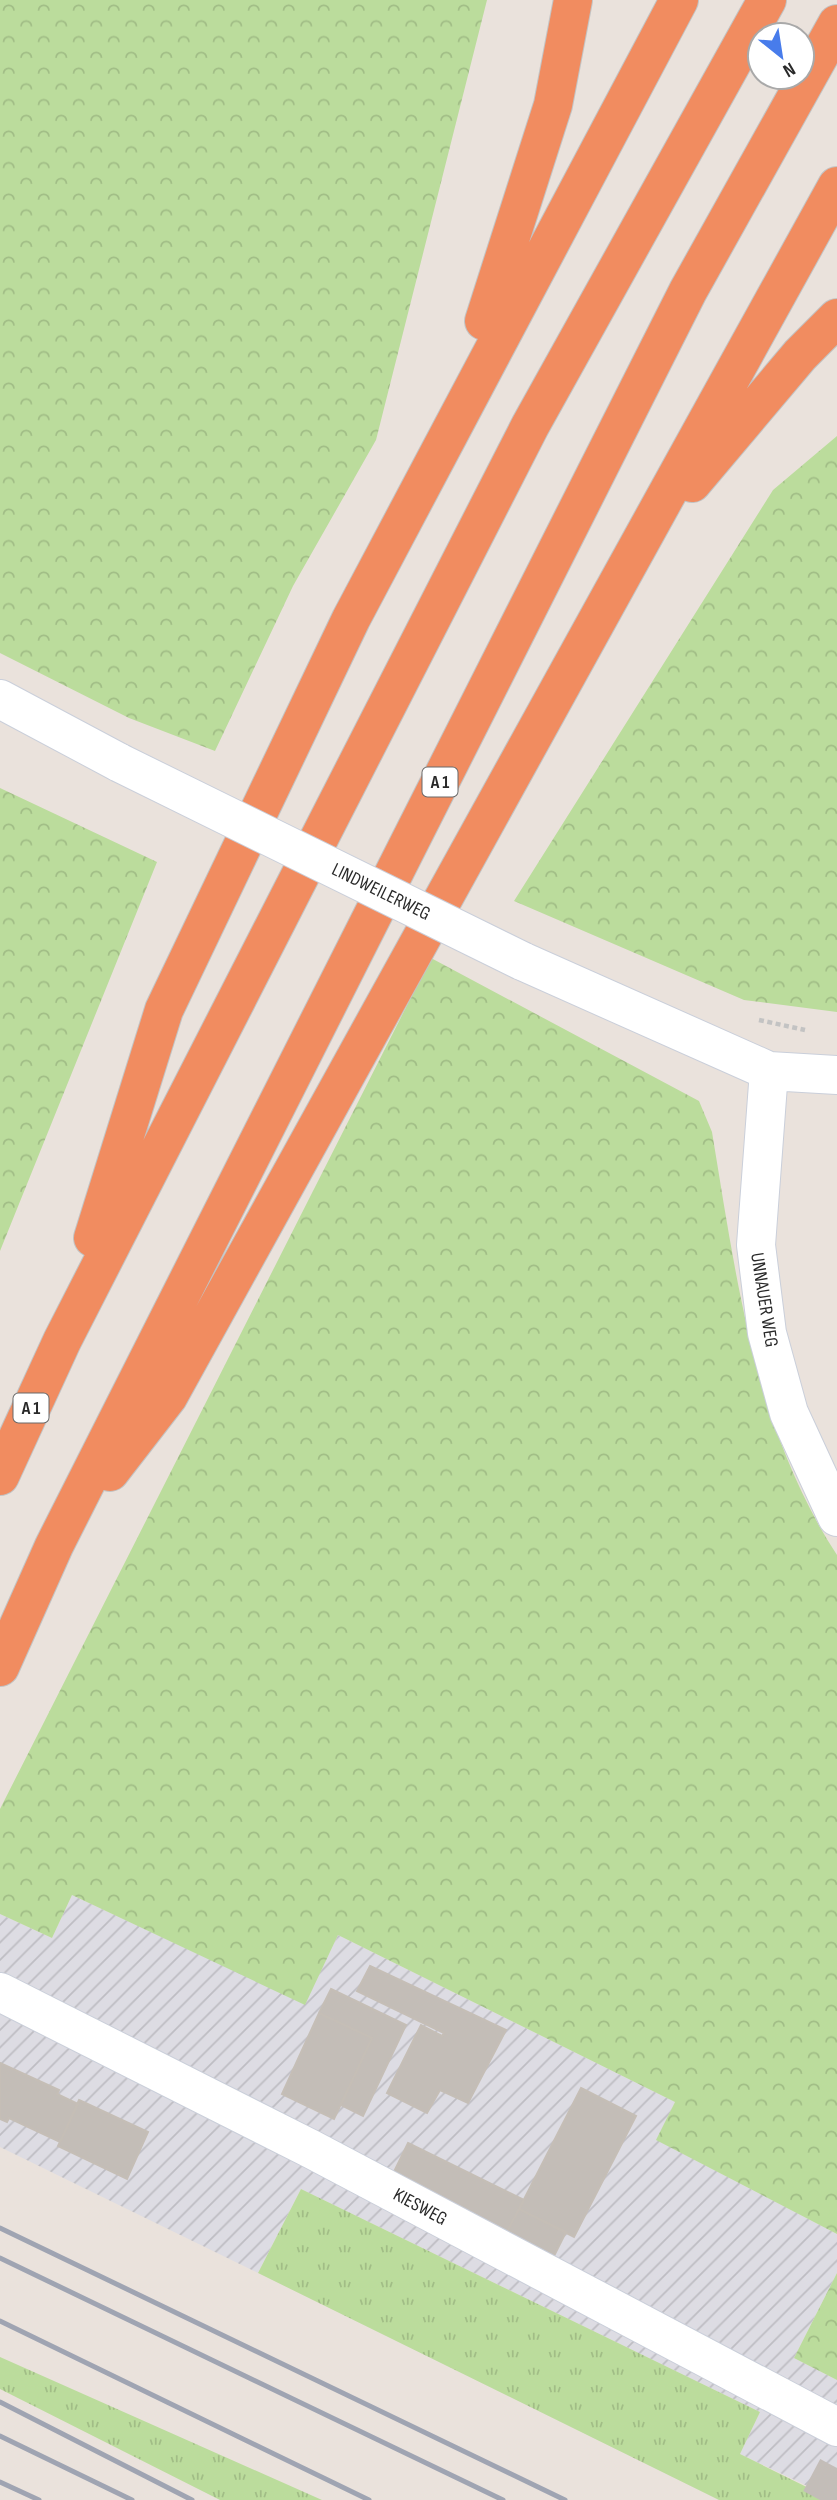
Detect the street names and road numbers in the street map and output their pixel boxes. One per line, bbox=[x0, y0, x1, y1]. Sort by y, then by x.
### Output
road number: A 1 bbox=[422, 768, 458, 796]
street label: LINDWEILERWEG bbox=[328, 858, 434, 926]
street label: UNNAUER WEG bbox=[745, 1251, 783, 1349]
road number: A 1 bbox=[14, 1394, 48, 1422]
street label: KIESWEG bbox=[389, 2183, 451, 2231]

